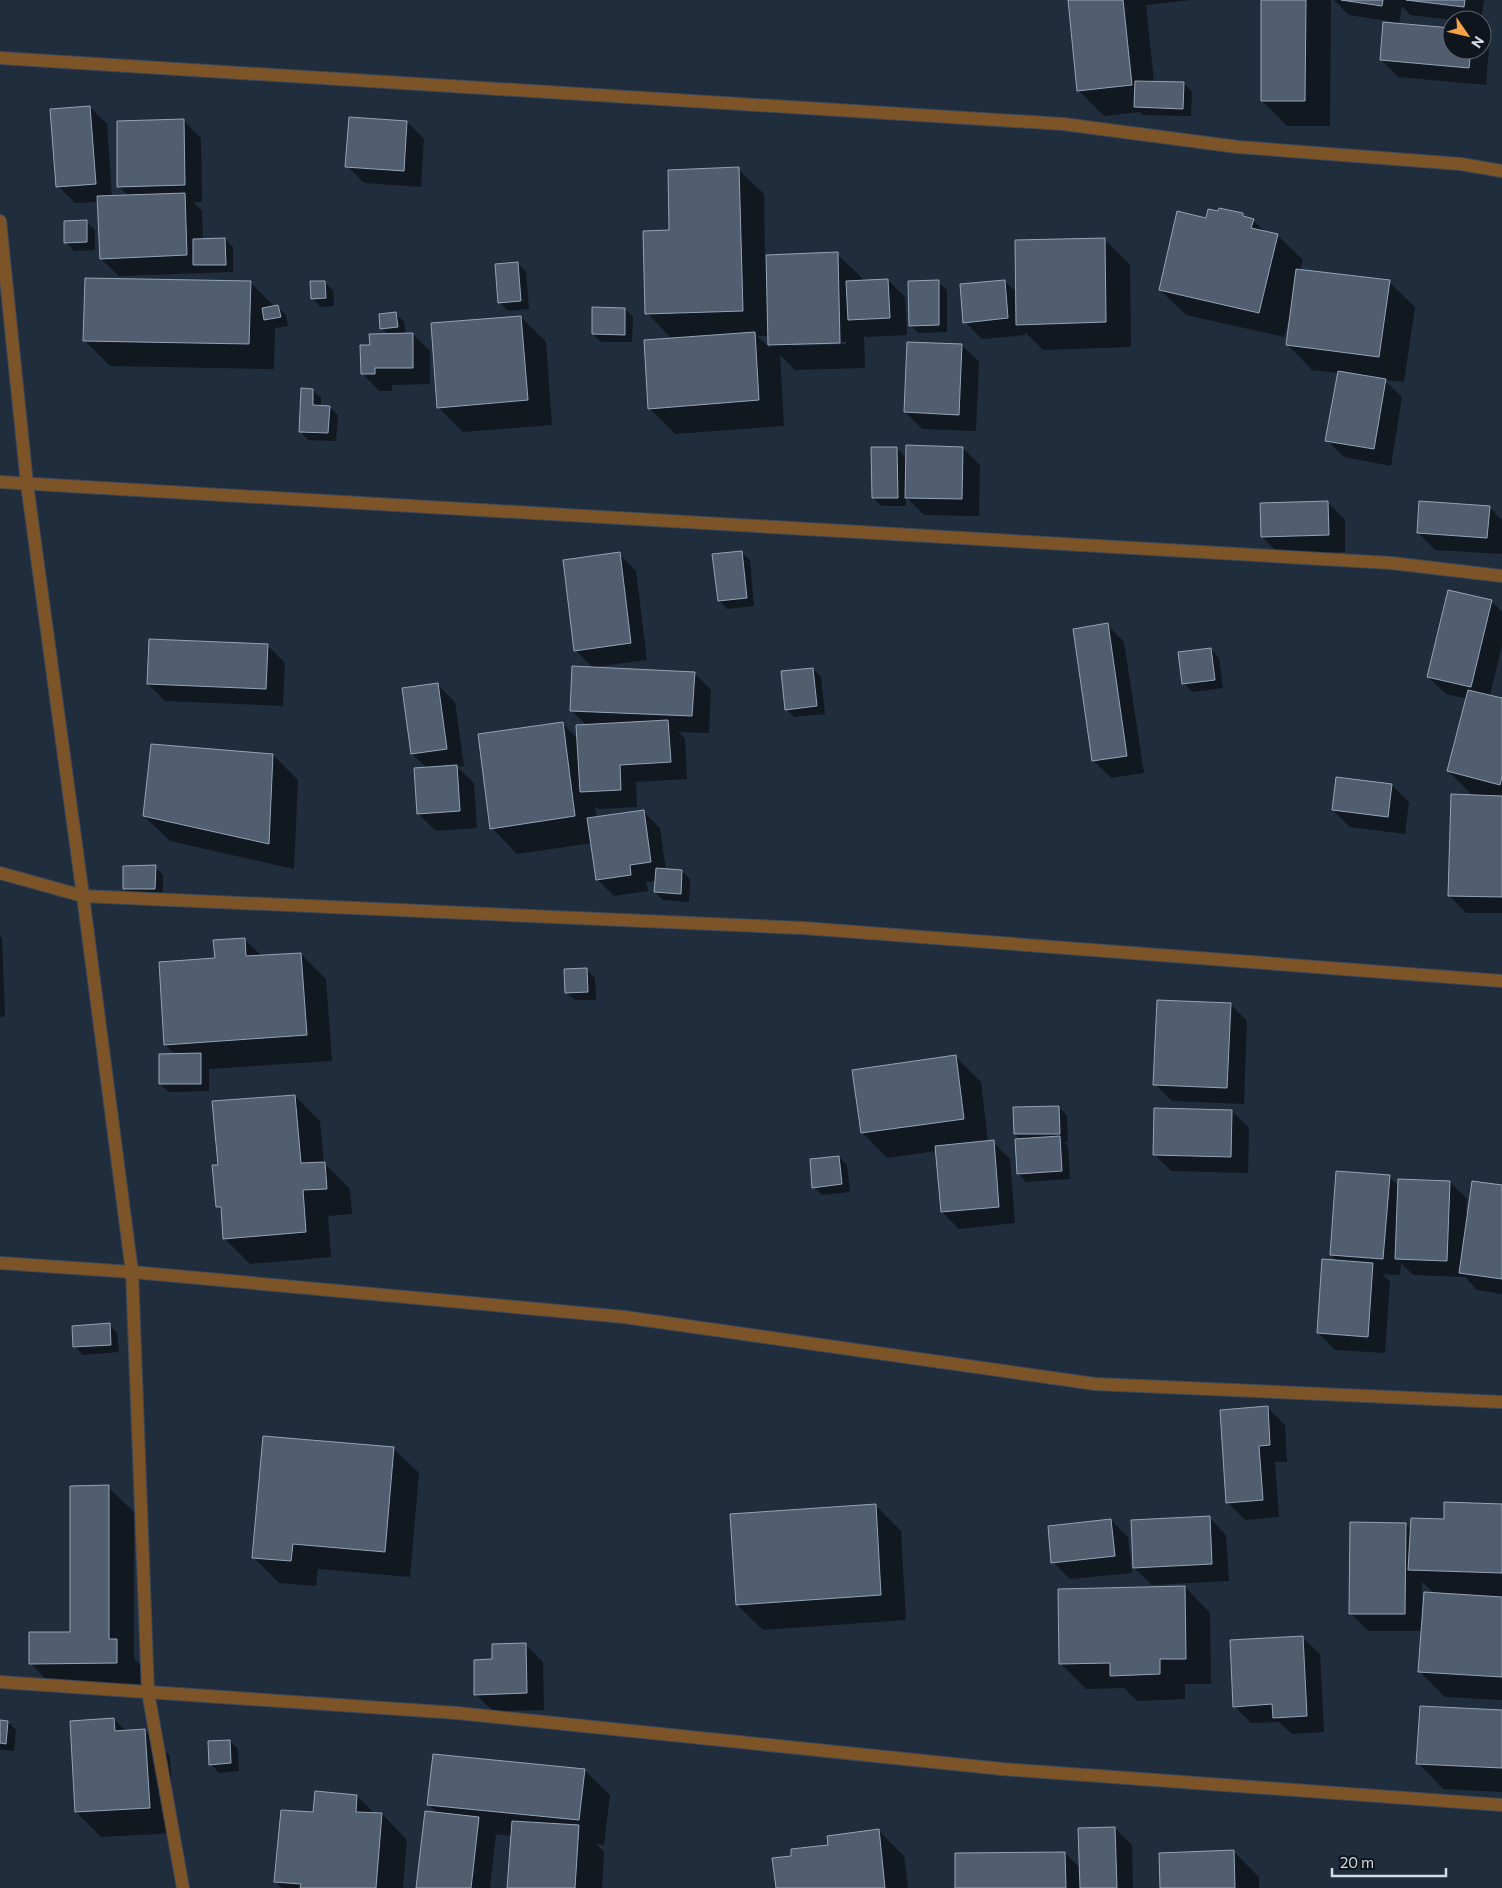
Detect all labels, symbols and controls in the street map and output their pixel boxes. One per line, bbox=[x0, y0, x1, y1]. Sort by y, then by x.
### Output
north arrow bbox=[1442, 10, 1492, 60]
text: N bbox=[1468, 33, 1488, 52]
scale bar bbox=[1332, 1846, 1446, 1878]
text: 20 m bbox=[1340, 1853, 1374, 1871]

